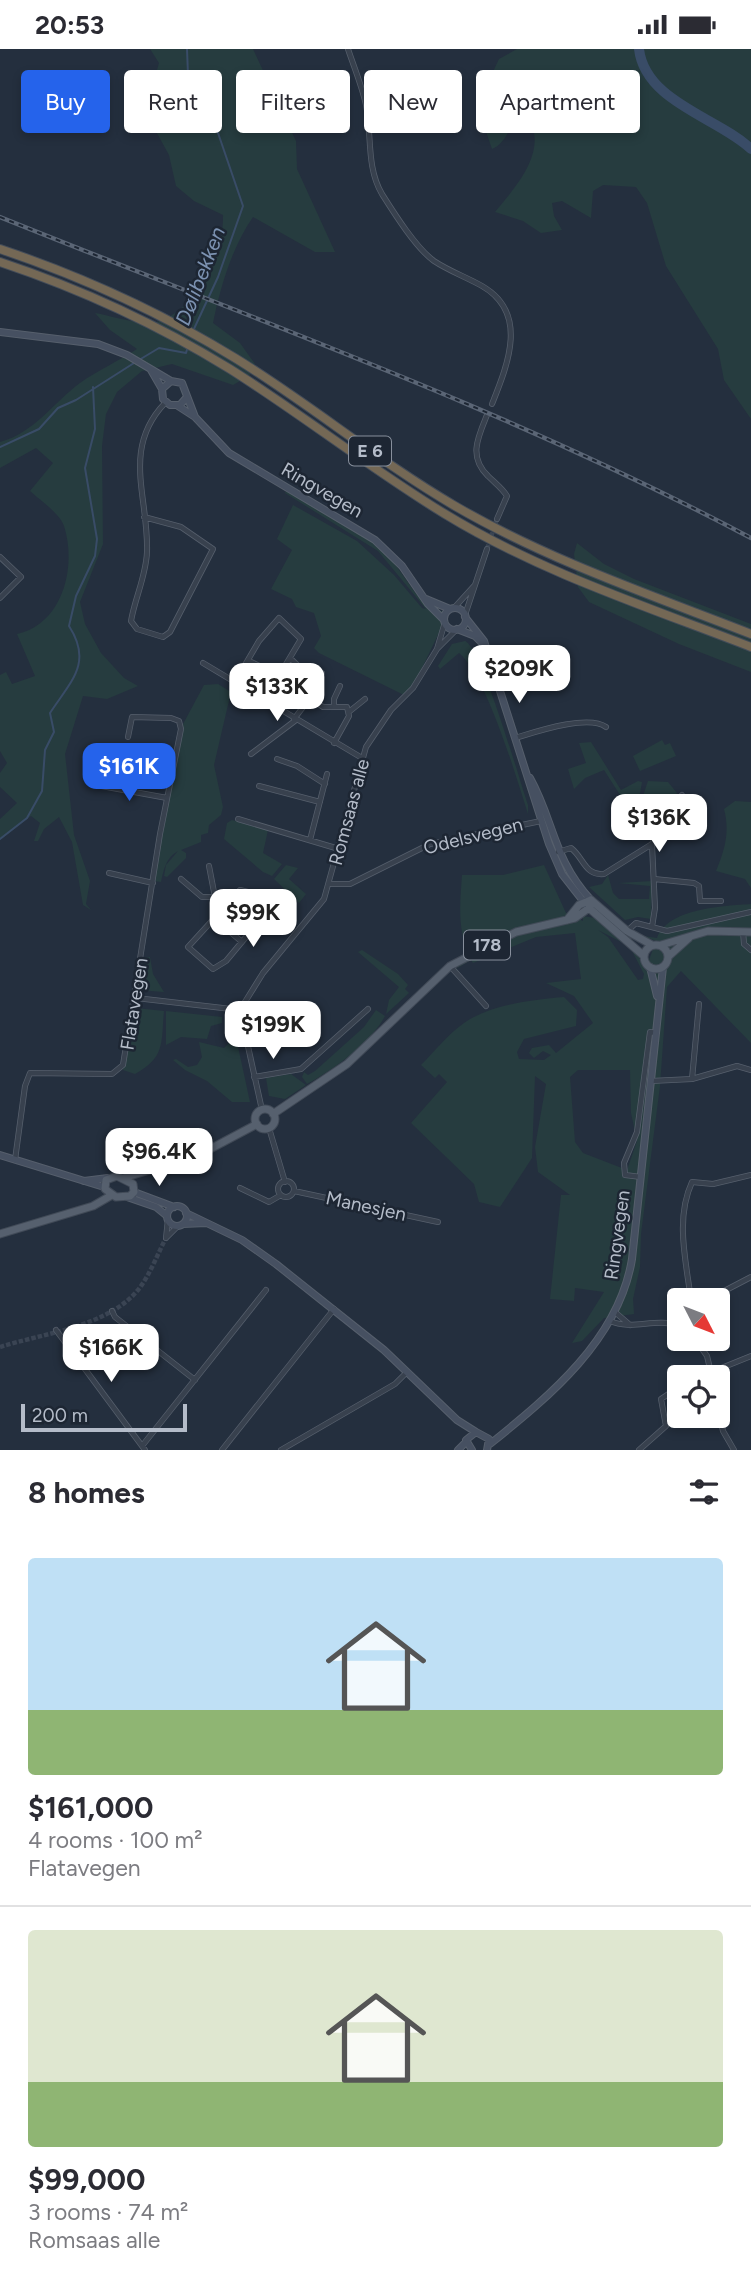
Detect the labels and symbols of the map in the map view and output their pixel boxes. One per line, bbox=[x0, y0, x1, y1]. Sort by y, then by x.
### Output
water label: Dølibekken bbox=[170, 223, 230, 329]
road number: E 6 bbox=[349, 437, 391, 465]
street label: Ringvegen bbox=[277, 457, 367, 523]
pin: $209K bbox=[470, 645, 568, 705]
pin: $133K bbox=[228, 663, 326, 723]
pin: $161K bbox=[80, 743, 178, 803]
street label: Romsaas alle bbox=[324, 756, 374, 868]
pin: $136K bbox=[610, 795, 708, 854]
street label: Odelsvegen bbox=[421, 813, 525, 859]
pin: $99K bbox=[212, 890, 294, 949]
road number: 178 bbox=[464, 931, 510, 960]
street label: Flatavegen bbox=[115, 956, 153, 1052]
pin: $199K bbox=[224, 1002, 322, 1061]
pin: $96.4K bbox=[102, 1129, 216, 1188]
street label: Manesjen bbox=[324, 1186, 408, 1226]
street label: Ringvegen bbox=[599, 1189, 635, 1281]
north arrow bbox=[667, 1288, 730, 1351]
pin: $166K bbox=[62, 1325, 160, 1384]
scale bar bbox=[21, 1401, 187, 1433]

